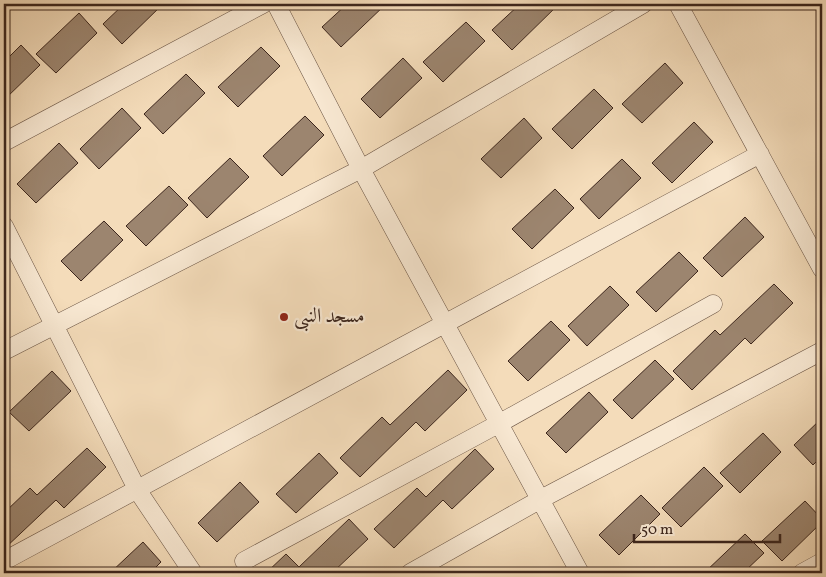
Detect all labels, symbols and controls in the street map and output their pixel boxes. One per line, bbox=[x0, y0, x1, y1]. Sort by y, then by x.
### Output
place label: مسجد النبی bbox=[294, 303, 365, 332]
marker: مسجد النبی bbox=[278, 311, 290, 323]
scale bar bbox=[634, 512, 780, 544]
text: 50 m bbox=[641, 520, 673, 541]

